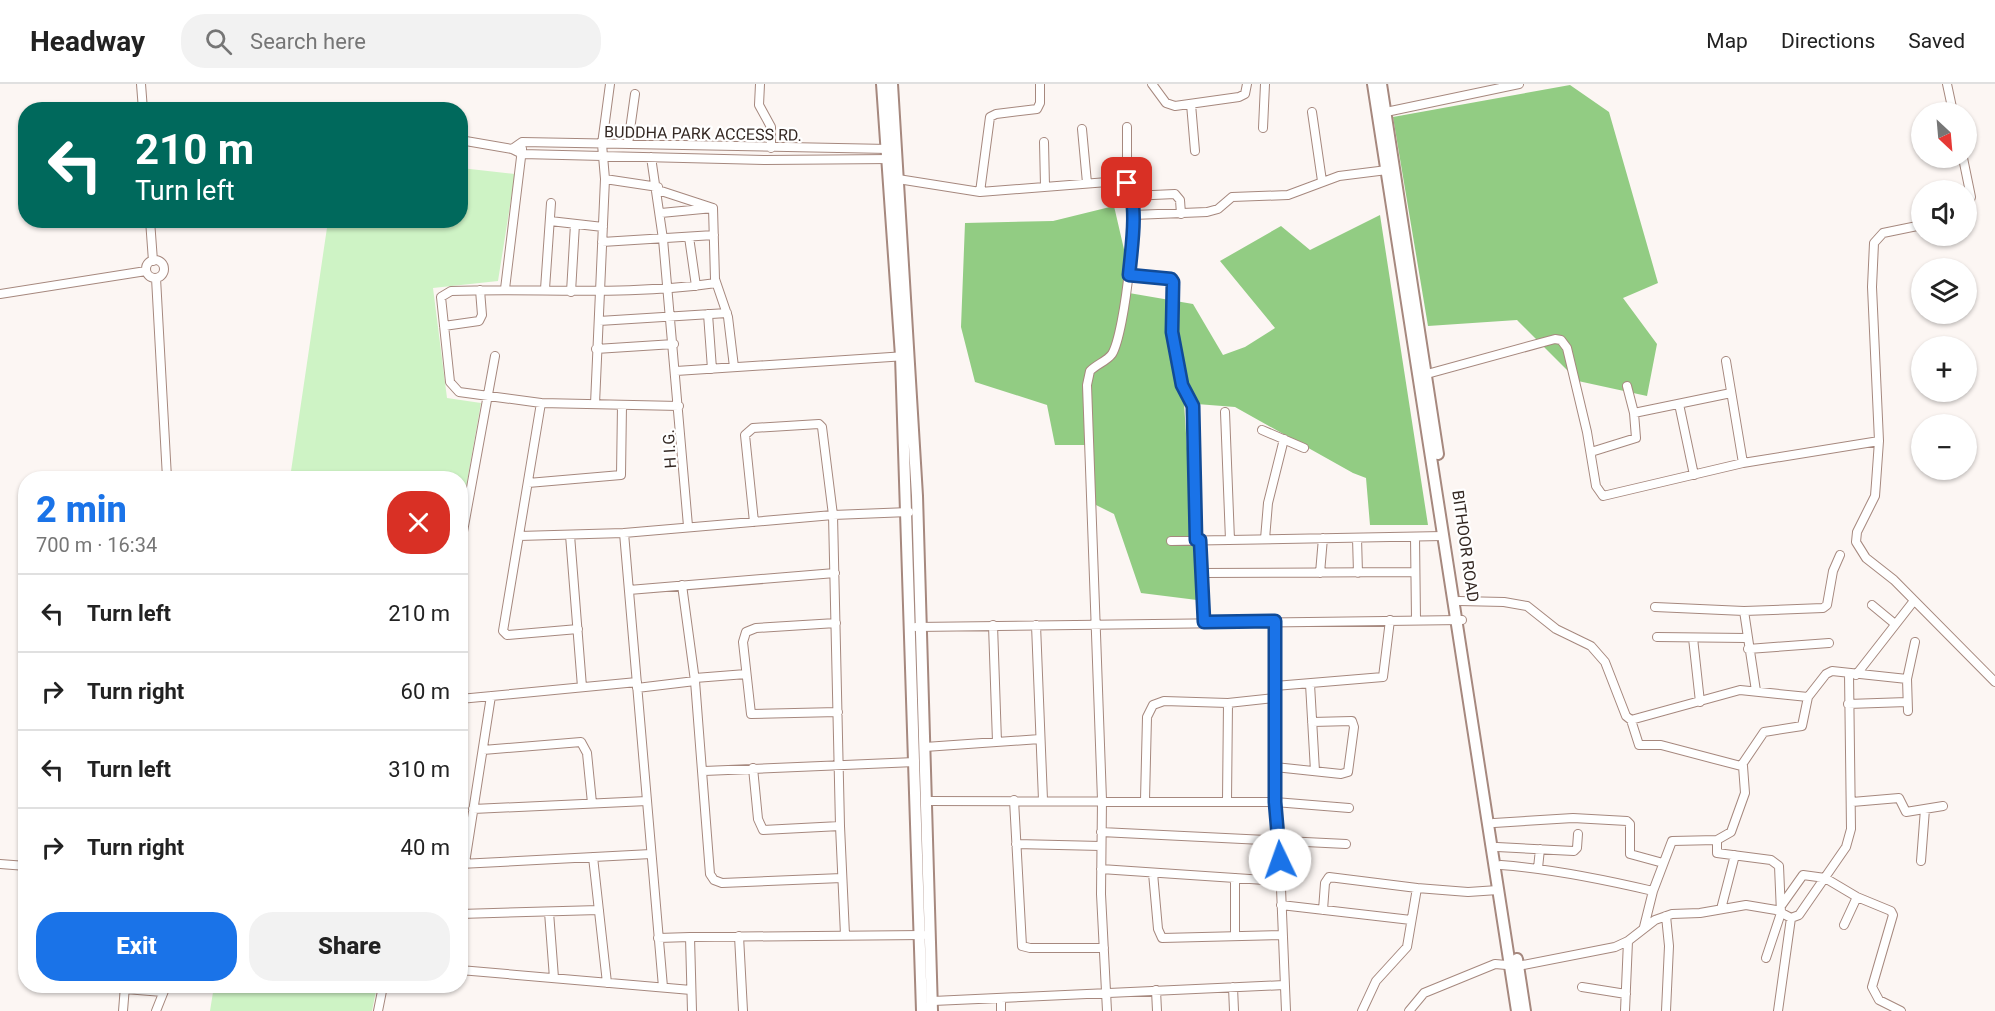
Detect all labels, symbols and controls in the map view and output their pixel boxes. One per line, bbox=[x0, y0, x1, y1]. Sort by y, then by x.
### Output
search box bbox=[181, 14, 601, 68]
text: Headway bbox=[30, 25, 145, 58]
icon: search bbox=[202, 25, 235, 58]
text: Search here bbox=[250, 29, 366, 54]
text: Map bbox=[1706, 29, 1748, 53]
text: Directions bbox=[1781, 29, 1875, 53]
text: Saved bbox=[1908, 29, 1965, 53]
north arrow bbox=[1911, 102, 1977, 168]
map controls bbox=[1911, 102, 1977, 480]
street label: BUDDHA PARK ACCESS RD. bbox=[604, 122, 802, 145]
text: 210 m bbox=[135, 125, 254, 174]
icon: left bbox=[36, 126, 114, 204]
pin bbox=[1101, 157, 1152, 208]
icon: arrive bbox=[1110, 166, 1143, 199]
text: Turn left bbox=[135, 175, 235, 207]
button: sound bbox=[1911, 180, 1977, 246]
button: layers bbox=[1911, 258, 1977, 324]
button: + bbox=[1911, 336, 1977, 402]
button: − bbox=[1911, 414, 1977, 480]
street label: H I.G. bbox=[659, 429, 680, 469]
text: 2 min bbox=[36, 489, 127, 531]
street label: BITHOOR ROAD bbox=[1448, 489, 1483, 603]
button: close bbox=[387, 491, 450, 554]
text: 700 m · 16:34 bbox=[36, 533, 157, 557]
icon: left bbox=[36, 597, 69, 630]
text: Turn left bbox=[87, 601, 171, 626]
text: 210 m bbox=[388, 601, 450, 626]
icon: right bbox=[36, 675, 69, 708]
text: Turn right bbox=[87, 679, 184, 704]
text: 60 m bbox=[401, 679, 450, 704]
icon: left bbox=[36, 753, 69, 786]
text: Turn left bbox=[87, 757, 171, 782]
text: 310 m bbox=[388, 757, 450, 782]
position arrow bbox=[1248, 828, 1312, 892]
icon: right bbox=[36, 831, 69, 864]
text: Turn right bbox=[87, 835, 184, 860]
text: 40 m bbox=[401, 835, 450, 860]
button: Exit bbox=[36, 912, 237, 981]
button: Share bbox=[249, 912, 450, 981]

